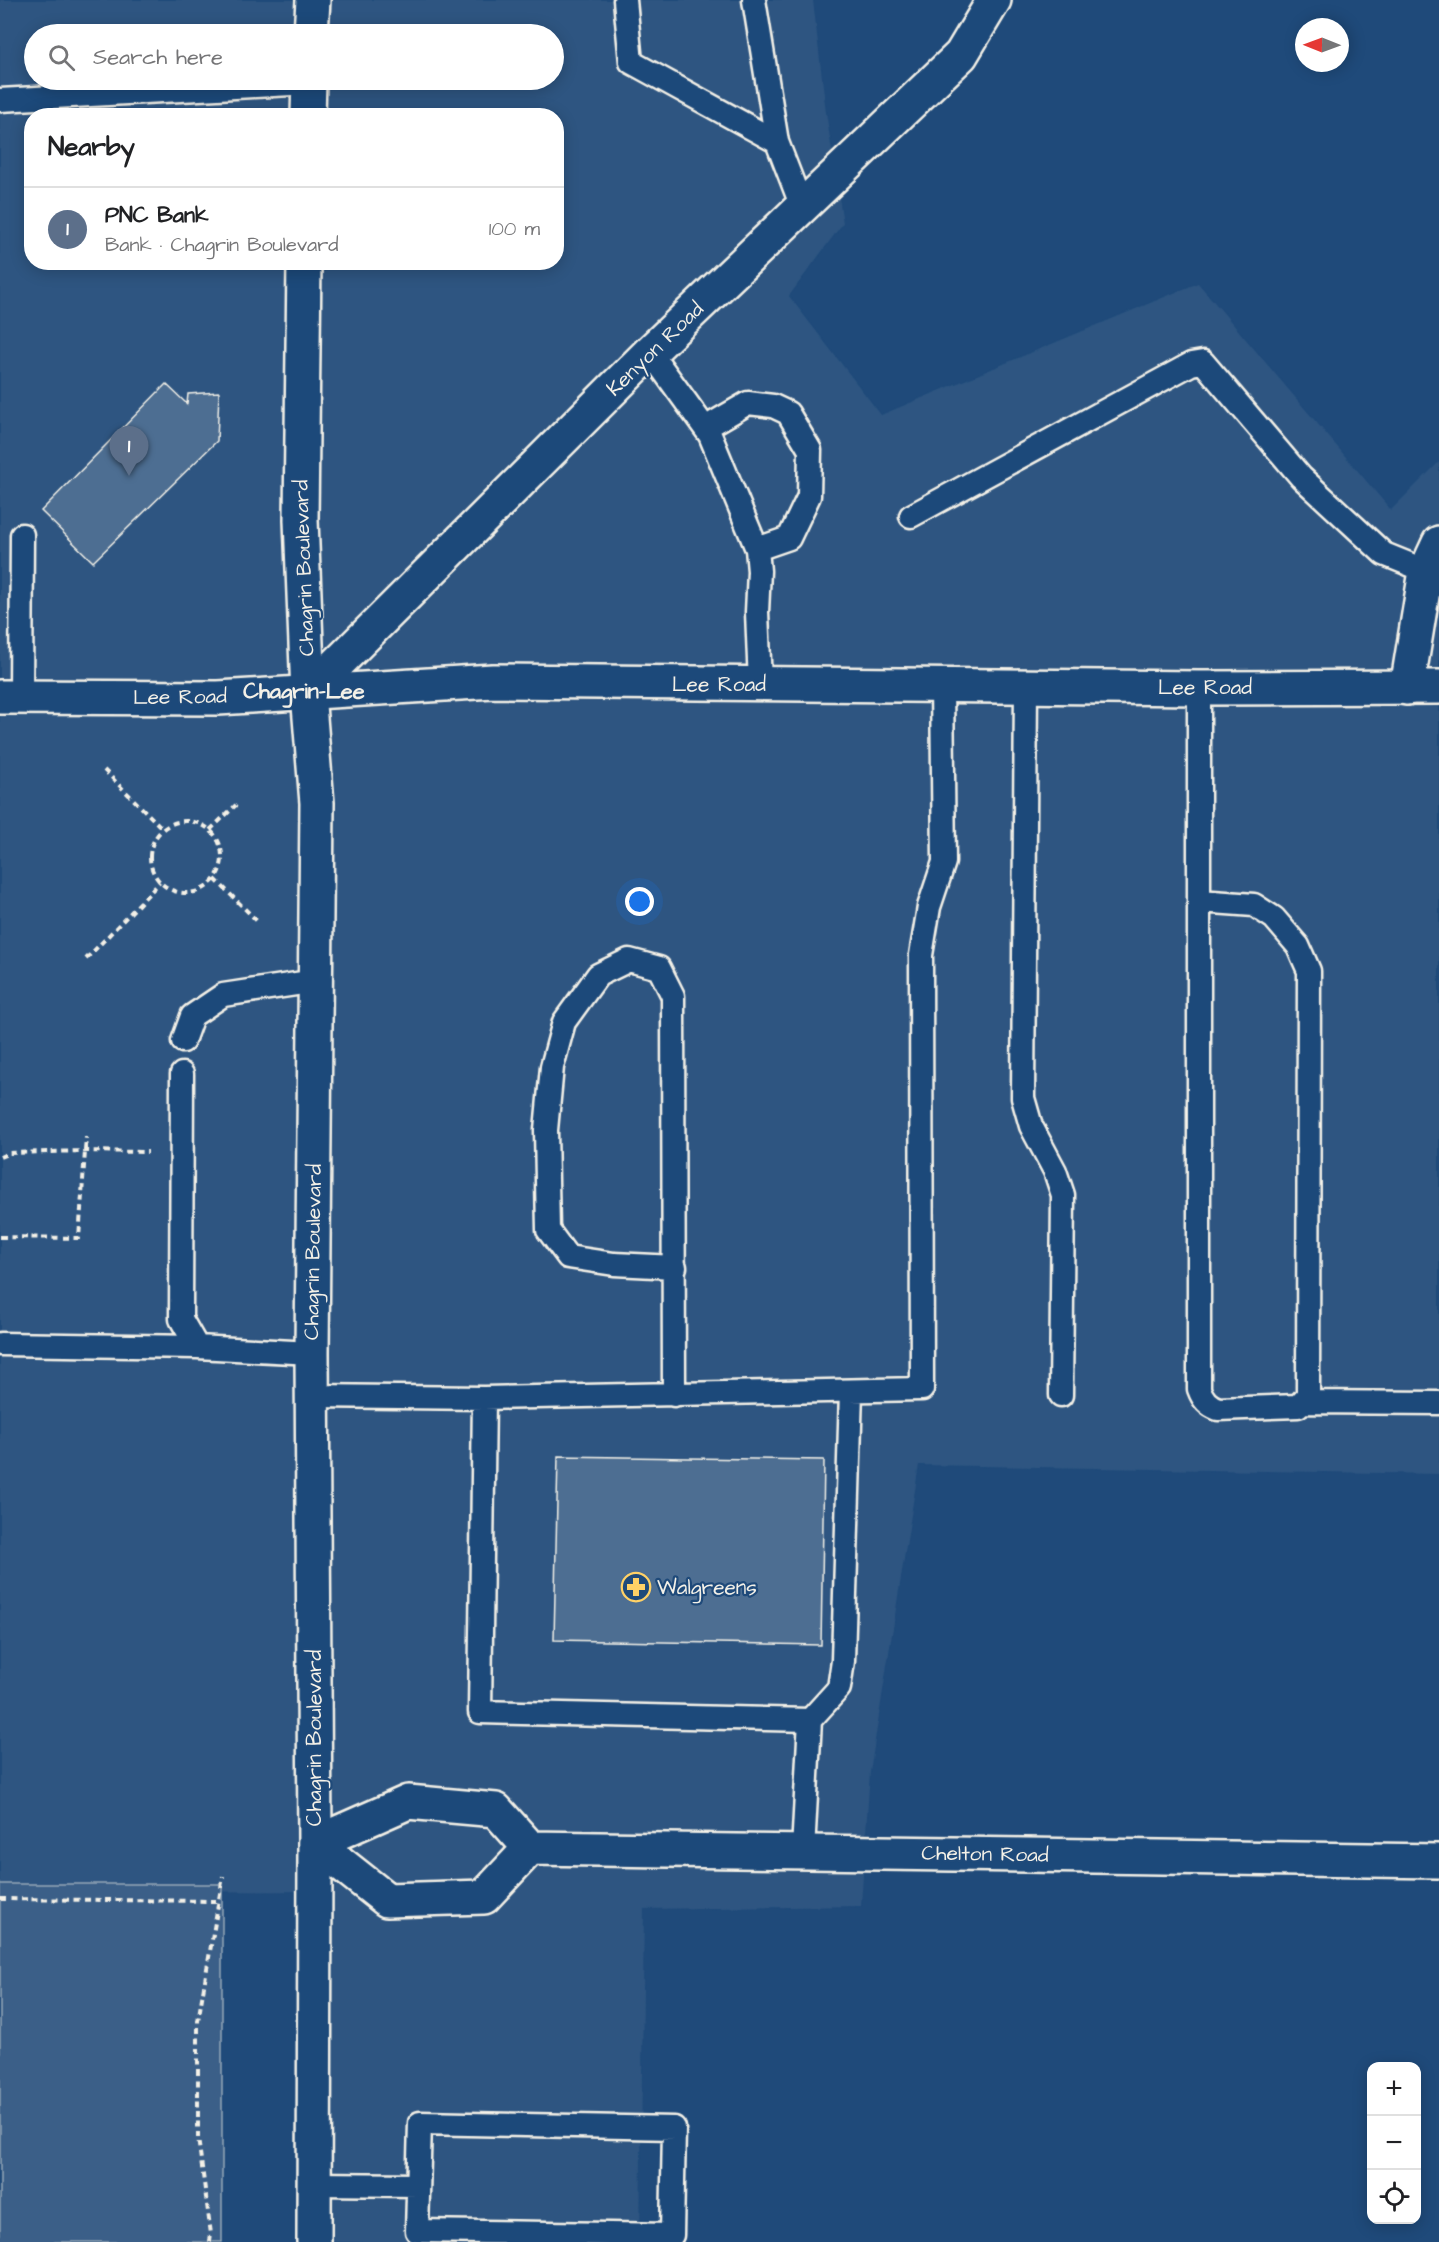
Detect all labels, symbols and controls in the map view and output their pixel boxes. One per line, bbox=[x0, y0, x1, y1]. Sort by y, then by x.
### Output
north arrow bbox=[1295, 18, 1349, 72]
search box bbox=[24, 24, 564, 90]
icon: search bbox=[45, 41, 78, 74]
text: Search here bbox=[93, 42, 223, 73]
text: Nearby bbox=[48, 129, 135, 165]
text: PNC Bank bbox=[105, 200, 209, 231]
text: 1 bbox=[66, 215, 69, 243]
text: 100 m bbox=[489, 215, 540, 243]
text: Bank · Chagrin Boulevard bbox=[105, 231, 339, 259]
street label: Kenyon Road bbox=[600, 295, 712, 404]
pin: 1 bbox=[110, 426, 148, 476]
street label: Chagrin Boulevard bbox=[286, 479, 324, 657]
street label: Lee Road bbox=[672, 670, 766, 699]
street label: Lee Road bbox=[1158, 673, 1252, 702]
district label: Chagrin-Lee bbox=[243, 676, 365, 708]
street label: Lee Road bbox=[133, 682, 227, 712]
your location bbox=[625, 887, 654, 916]
street label: Chagrin Boulevard bbox=[297, 1163, 331, 1341]
pharmacy icon: Walgreens bbox=[620, 1571, 652, 1603]
place label: Walgreens bbox=[657, 1573, 757, 1604]
street label: Chagrin Boulevard bbox=[300, 1650, 331, 1826]
street label: Chelton Road bbox=[921, 1838, 1049, 1870]
map controls bbox=[1367, 2062, 1421, 2224]
button: + bbox=[1367, 2062, 1421, 2116]
button: − bbox=[1367, 2116, 1421, 2170]
button: locate bbox=[1367, 2170, 1421, 2224]

